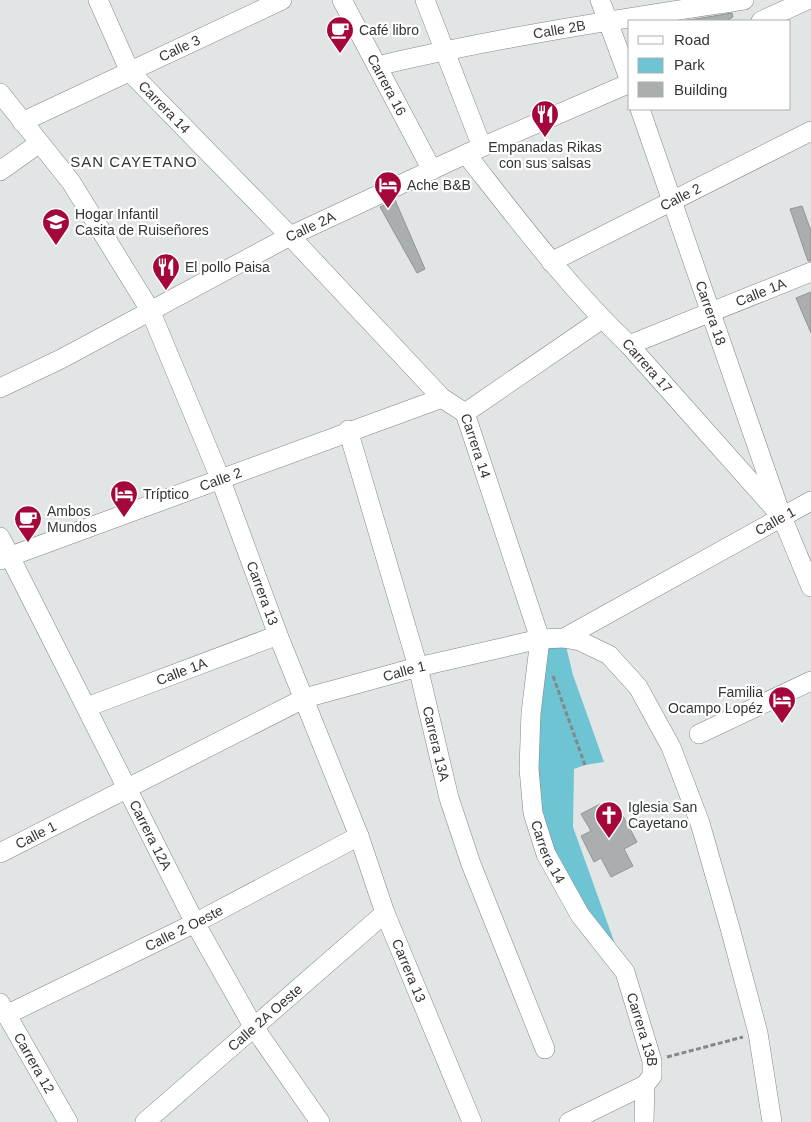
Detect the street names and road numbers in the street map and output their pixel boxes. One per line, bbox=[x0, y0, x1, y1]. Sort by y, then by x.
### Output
street label: Calle 2B bbox=[532, 17, 587, 42]
street label: Calle 3 bbox=[156, 31, 203, 65]
street label: Carrera 16 bbox=[364, 51, 410, 118]
street label: Carrera 14 bbox=[135, 78, 194, 137]
street label: Calle 2 bbox=[657, 180, 704, 214]
street label: Calle 2A bbox=[283, 208, 338, 245]
street label: Calle 1A bbox=[733, 275, 789, 309]
street label: Carrera 18 bbox=[692, 279, 730, 348]
street label: Carrera 17 bbox=[619, 335, 676, 396]
street label: Carrera 14 bbox=[458, 411, 494, 480]
street label: Calle 2 bbox=[197, 464, 244, 494]
street label: Calle 1 bbox=[752, 503, 798, 538]
street label: Carrera 13 bbox=[243, 559, 282, 628]
street label: Calle 1A bbox=[154, 654, 210, 688]
street label: Calle 1 bbox=[381, 657, 427, 684]
street label: Carrera 13A bbox=[420, 705, 453, 783]
street label: Carrera 12A bbox=[126, 797, 175, 873]
street label: Calle 1 bbox=[13, 818, 59, 852]
street label: Carrera 14 bbox=[528, 818, 569, 886]
street label: Calle 2 Oeste bbox=[142, 902, 226, 954]
street label: Carrera 13 bbox=[389, 937, 429, 1005]
street label: Calle 2A Oeste bbox=[224, 981, 306, 1054]
street label: Carrera 13B bbox=[624, 991, 660, 1066]
street label: Carrera 12 bbox=[11, 1030, 58, 1096]

